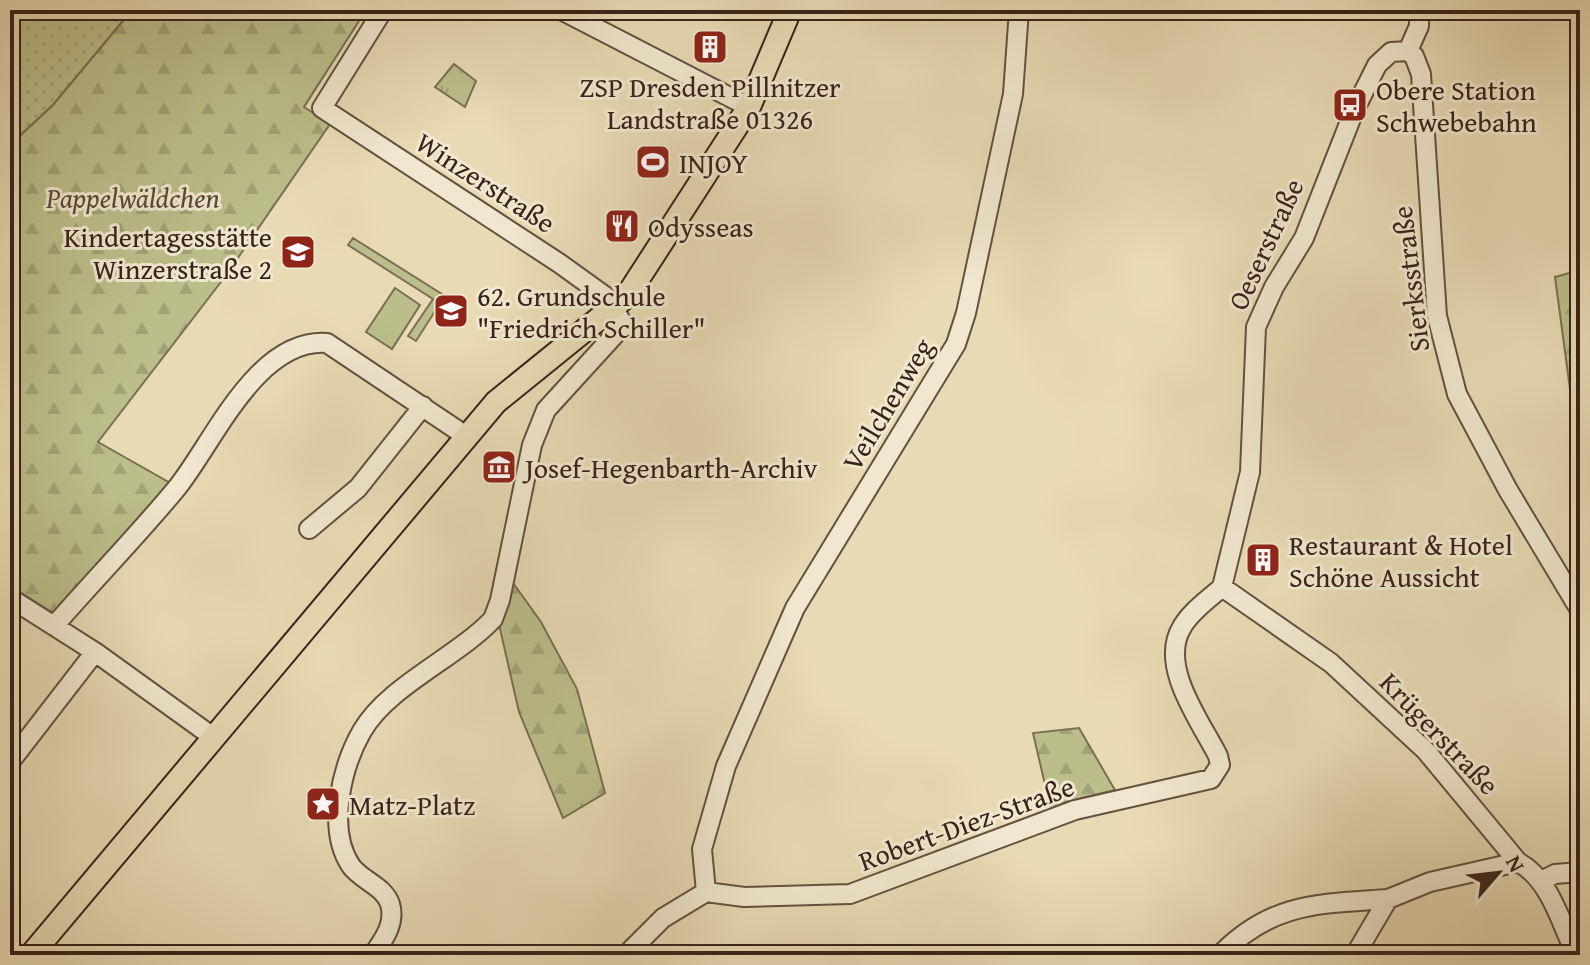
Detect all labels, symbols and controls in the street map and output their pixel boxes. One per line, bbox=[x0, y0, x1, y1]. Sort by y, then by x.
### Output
building icon: ZSP Dresden Pillnitzer Landstraße 01326 bbox=[691, 28, 729, 66]
place label: ZSP Dresden Pillnitzer Landstraße 01326 bbox=[579, 66, 841, 139]
place label: Obere Station Schwebebahn bbox=[1376, 69, 1537, 142]
bus stop icon: Obere Station Schwebebahn bbox=[1331, 86, 1369, 124]
street label: Winzerstraße bbox=[408, 121, 564, 243]
place label: INJOY bbox=[679, 142, 748, 183]
sports icon: INJOY bbox=[634, 143, 672, 181]
street label: Oeserstraße bbox=[1217, 171, 1313, 317]
park label: Pappelwäldchen bbox=[45, 177, 220, 218]
street label: Sierksstraße bbox=[1381, 204, 1439, 354]
place label: Odysseas bbox=[648, 206, 754, 247]
restaurant icon: Odysseas bbox=[603, 207, 641, 245]
place label: Kindertagesstätte Winzerstraße 2 bbox=[64, 216, 272, 289]
school or university icon: Kindertagesstätte Winzerstraße 2 bbox=[279, 233, 317, 271]
place label: 62. Grundschule "Friedrich Schiller" bbox=[477, 275, 706, 348]
school or university icon: 62. Grundschule "Friedrich Schiller" bbox=[432, 292, 470, 330]
street label: Veilchenweg bbox=[831, 330, 943, 478]
place label: Josef-Hegenbarth-Archiv bbox=[522, 447, 818, 488]
museum icon: Josef-Hegenbarth-Archiv bbox=[480, 448, 518, 486]
place label: Restaurant & Hotel Schöne Aussicht bbox=[1289, 524, 1513, 597]
building icon: Restaurant & Hotel Schöne Aussicht bbox=[1244, 541, 1282, 579]
street label: Krügerstraße bbox=[1371, 662, 1509, 804]
street label: Robert-Diez-Straße bbox=[853, 765, 1079, 881]
place label: Matz-Platz bbox=[349, 784, 475, 825]
place icon: Matz-Platz bbox=[304, 785, 342, 823]
north arrow bbox=[1458, 833, 1538, 913]
text: N bbox=[1498, 850, 1533, 878]

